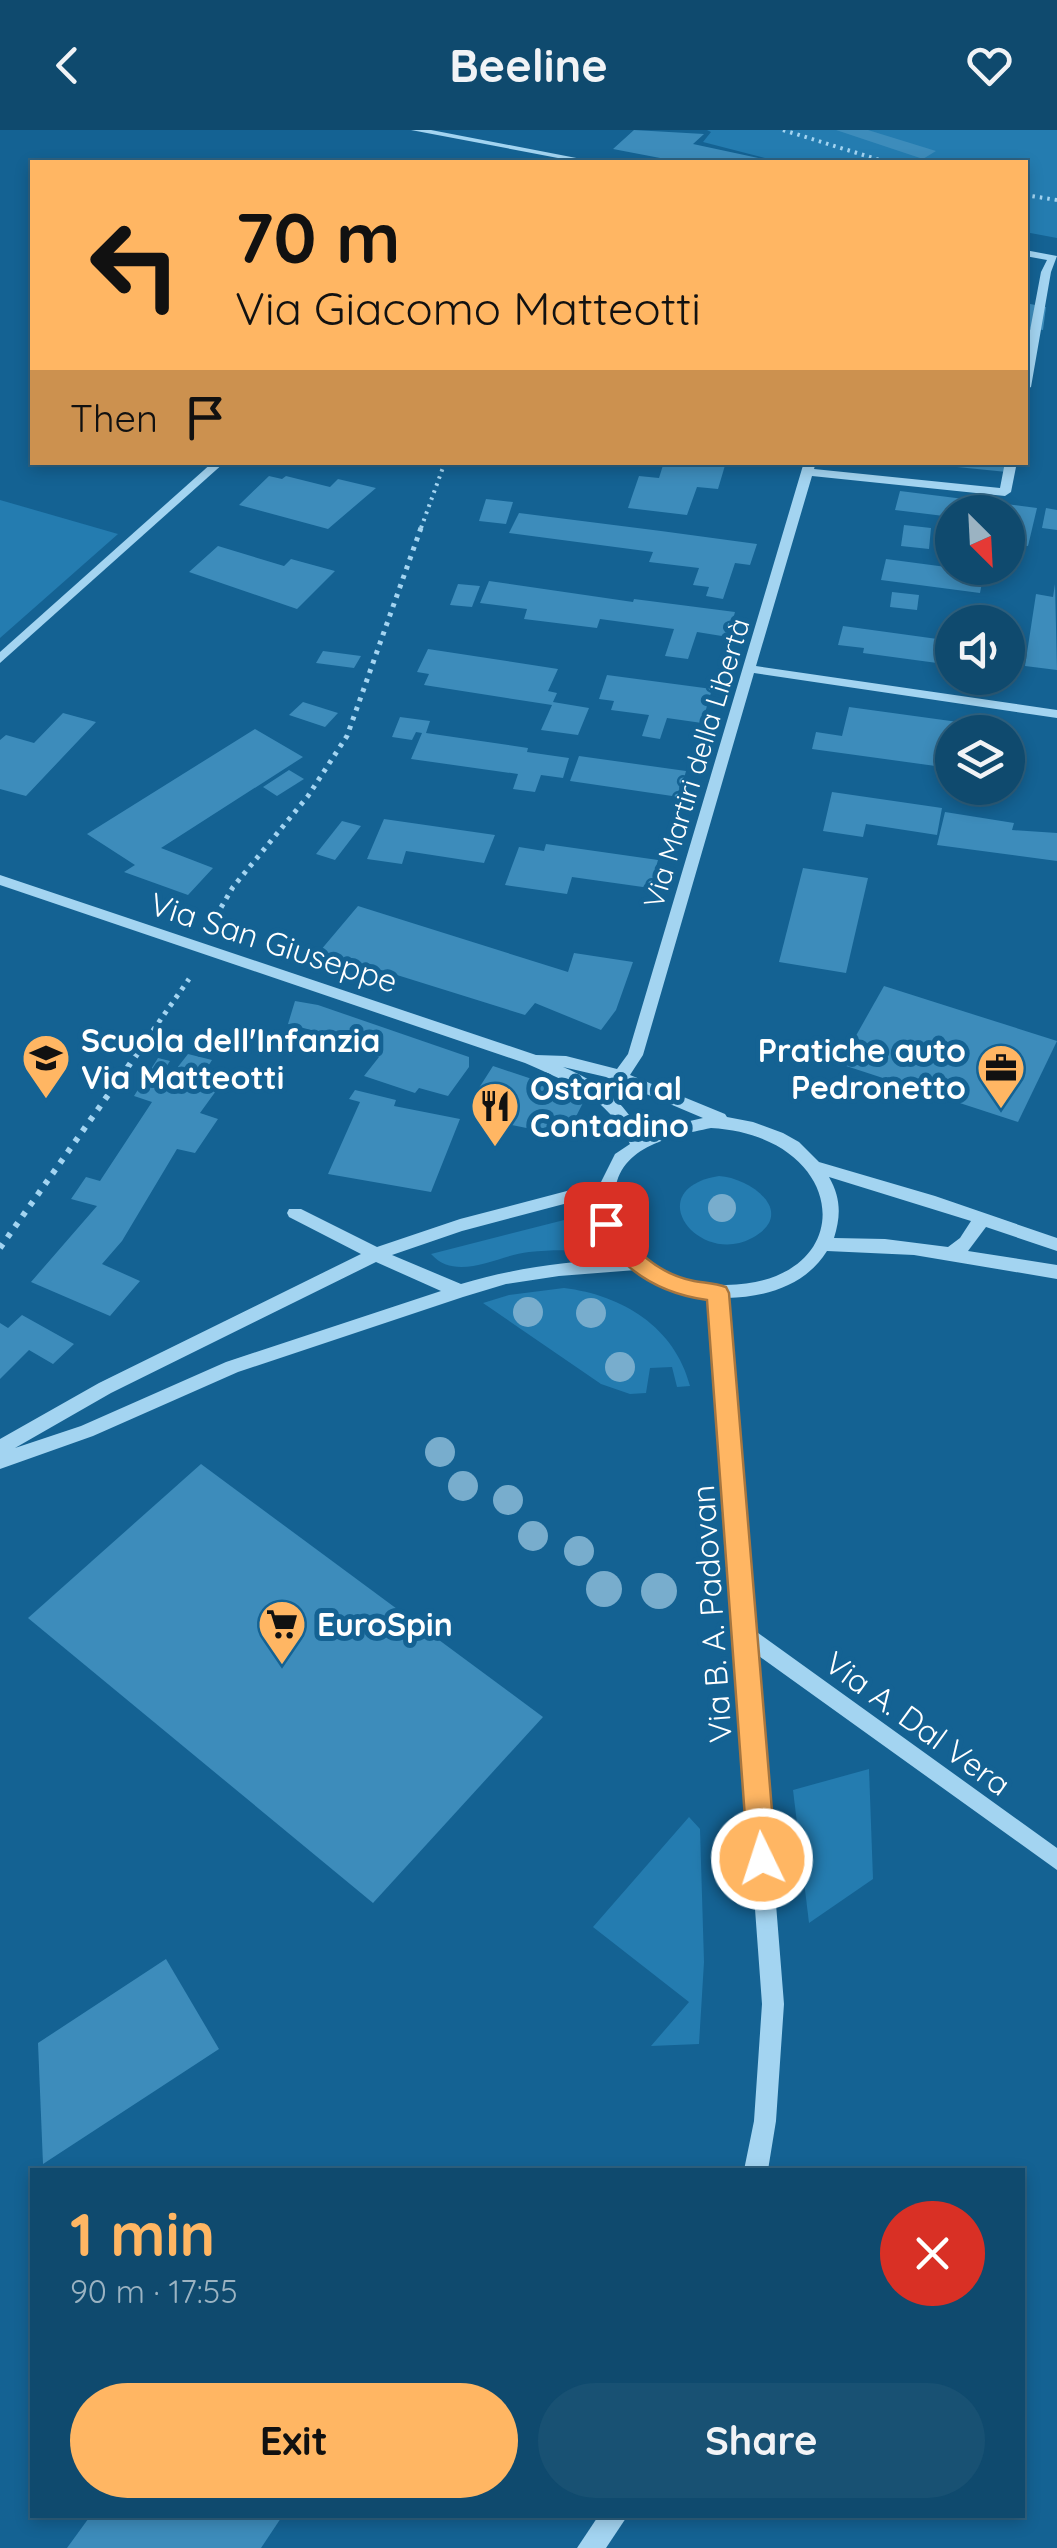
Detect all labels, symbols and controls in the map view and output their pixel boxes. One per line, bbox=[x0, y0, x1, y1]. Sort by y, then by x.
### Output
text: Beeline bbox=[449, 37, 608, 93]
icon: back bbox=[40, 38, 95, 93]
icon: heart bbox=[962, 38, 1017, 93]
text: 70 m bbox=[235, 193, 401, 281]
icon: left bbox=[70, 200, 200, 330]
text: Via Giacomo Matteotti bbox=[235, 280, 701, 336]
icon: arrive bbox=[178, 390, 233, 445]
text: Then bbox=[70, 394, 158, 442]
north arrow bbox=[935, 495, 1025, 585]
map controls bbox=[935, 495, 1025, 805]
button: sound bbox=[935, 605, 1025, 695]
street label: Via Martiri della Libertà bbox=[635, 614, 757, 912]
button: layers bbox=[935, 715, 1025, 805]
street label: Via San Giuseppe bbox=[145, 883, 403, 1001]
place label: Scuola dell'Infanzia Via Matteotti bbox=[81, 1020, 380, 1097]
place label: Pratiche auto Pedronetto bbox=[758, 1030, 966, 1107]
school or university icon: Scuola dell'Infanzia Via Matteotti bbox=[20, 1032, 72, 1100]
office icon: Pratiche auto Pedronetto bbox=[975, 1042, 1027, 1110]
place label: Ostaria al Contadino bbox=[530, 1068, 689, 1145]
restaurant icon: Ostaria al Contadino bbox=[469, 1080, 521, 1148]
pin bbox=[564, 1182, 649, 1267]
icon: arrive bbox=[579, 1197, 634, 1252]
street label: Via B. A. Padovan bbox=[682, 1484, 740, 1744]
supermarket icon: EuroSpin bbox=[256, 1598, 308, 1666]
place label: EuroSpin bbox=[317, 1604, 453, 1644]
street label: Via A. Dal Vera bbox=[817, 1642, 1019, 1804]
position arrow bbox=[710, 1807, 814, 1911]
text: 1 min bbox=[70, 2196, 215, 2271]
button: close bbox=[880, 2201, 985, 2306]
text: 90 m · 17:55 bbox=[70, 2271, 238, 2311]
button: Exit bbox=[70, 2383, 518, 2498]
button: Share bbox=[538, 2383, 985, 2498]

